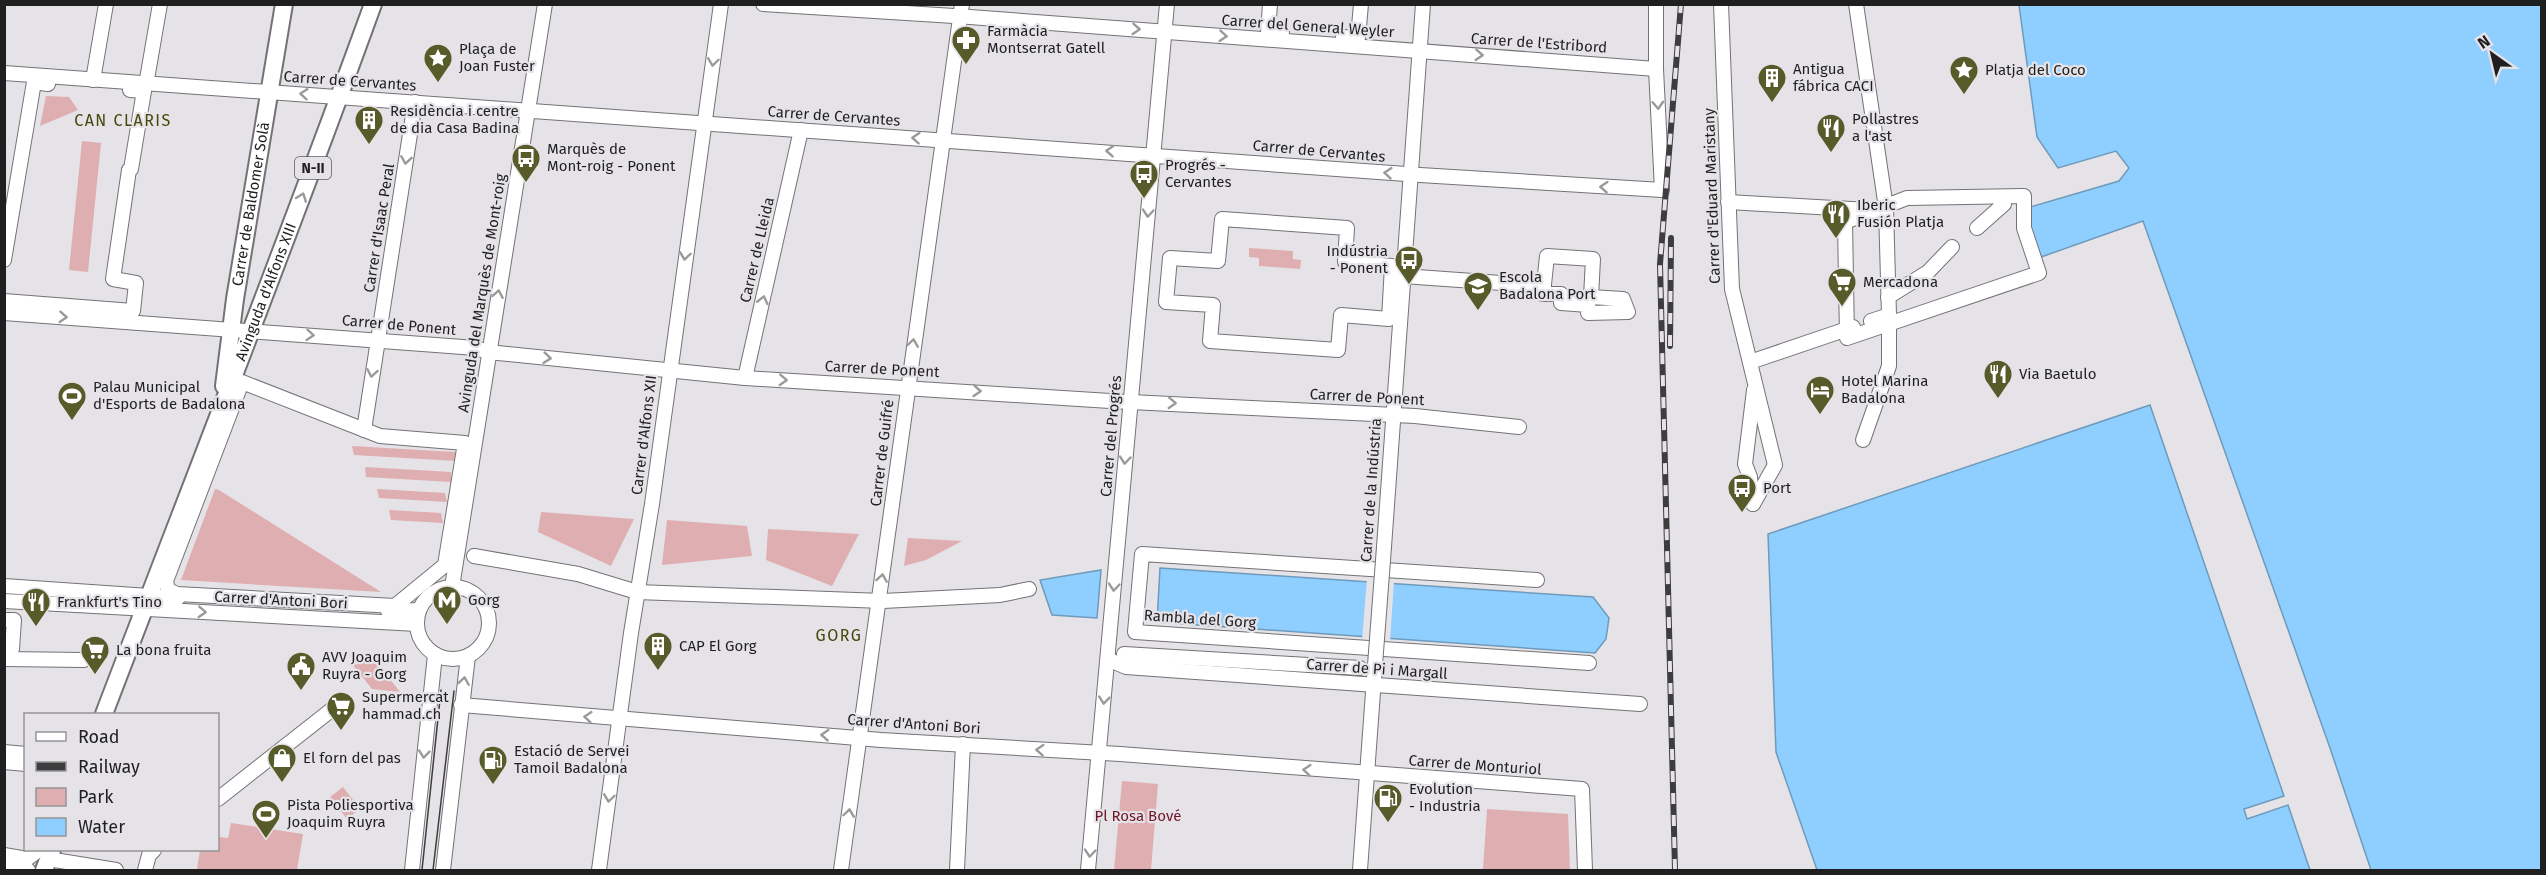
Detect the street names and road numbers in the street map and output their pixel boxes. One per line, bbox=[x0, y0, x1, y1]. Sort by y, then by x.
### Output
street label: Carrer del General Weyler bbox=[1221, 11, 1395, 41]
street label: Carrer de l'Estribord bbox=[1470, 29, 1608, 57]
street label: Carrer de Cervantes bbox=[283, 67, 417, 95]
street label: Carrer de Cervantes bbox=[767, 102, 901, 130]
street label: Carrer d'Eduard Maristany bbox=[1700, 107, 1724, 284]
street label: Carrer de Baldomer Solà bbox=[228, 121, 273, 287]
street label: Carrer de Cervantes bbox=[1252, 136, 1386, 166]
road number: N-II bbox=[295, 157, 331, 179]
street label: Carrer d'Isaac Peral bbox=[360, 162, 398, 294]
street label: Avinguda del Marquès de Mont-roig bbox=[454, 172, 510, 414]
street label: Carrer de Lleida bbox=[736, 195, 778, 305]
street label: Avinguda d'Alfons XIII bbox=[231, 220, 300, 364]
street label: Carrer de Ponent bbox=[341, 311, 458, 339]
street label: Carrer de Ponent bbox=[824, 357, 940, 381]
street label: Carrer d'Alfons XII bbox=[628, 374, 660, 496]
street label: Carrer del Progrés bbox=[1097, 375, 1125, 497]
street label: Carrer de Ponent bbox=[1309, 385, 1425, 409]
street label: Carrer de Guifré bbox=[867, 399, 897, 507]
street label: Carrer de la Indústria bbox=[1357, 417, 1385, 563]
street label: Carrer d'Antoni Bori bbox=[214, 588, 348, 612]
street label: Rambla del Gorg bbox=[1143, 606, 1257, 632]
street label: Carrer de Pi i Margall bbox=[1306, 655, 1449, 683]
street label: Carrer d'Antoni Bori bbox=[847, 710, 981, 738]
street label: Carrer de Monturiol bbox=[1408, 751, 1543, 779]

